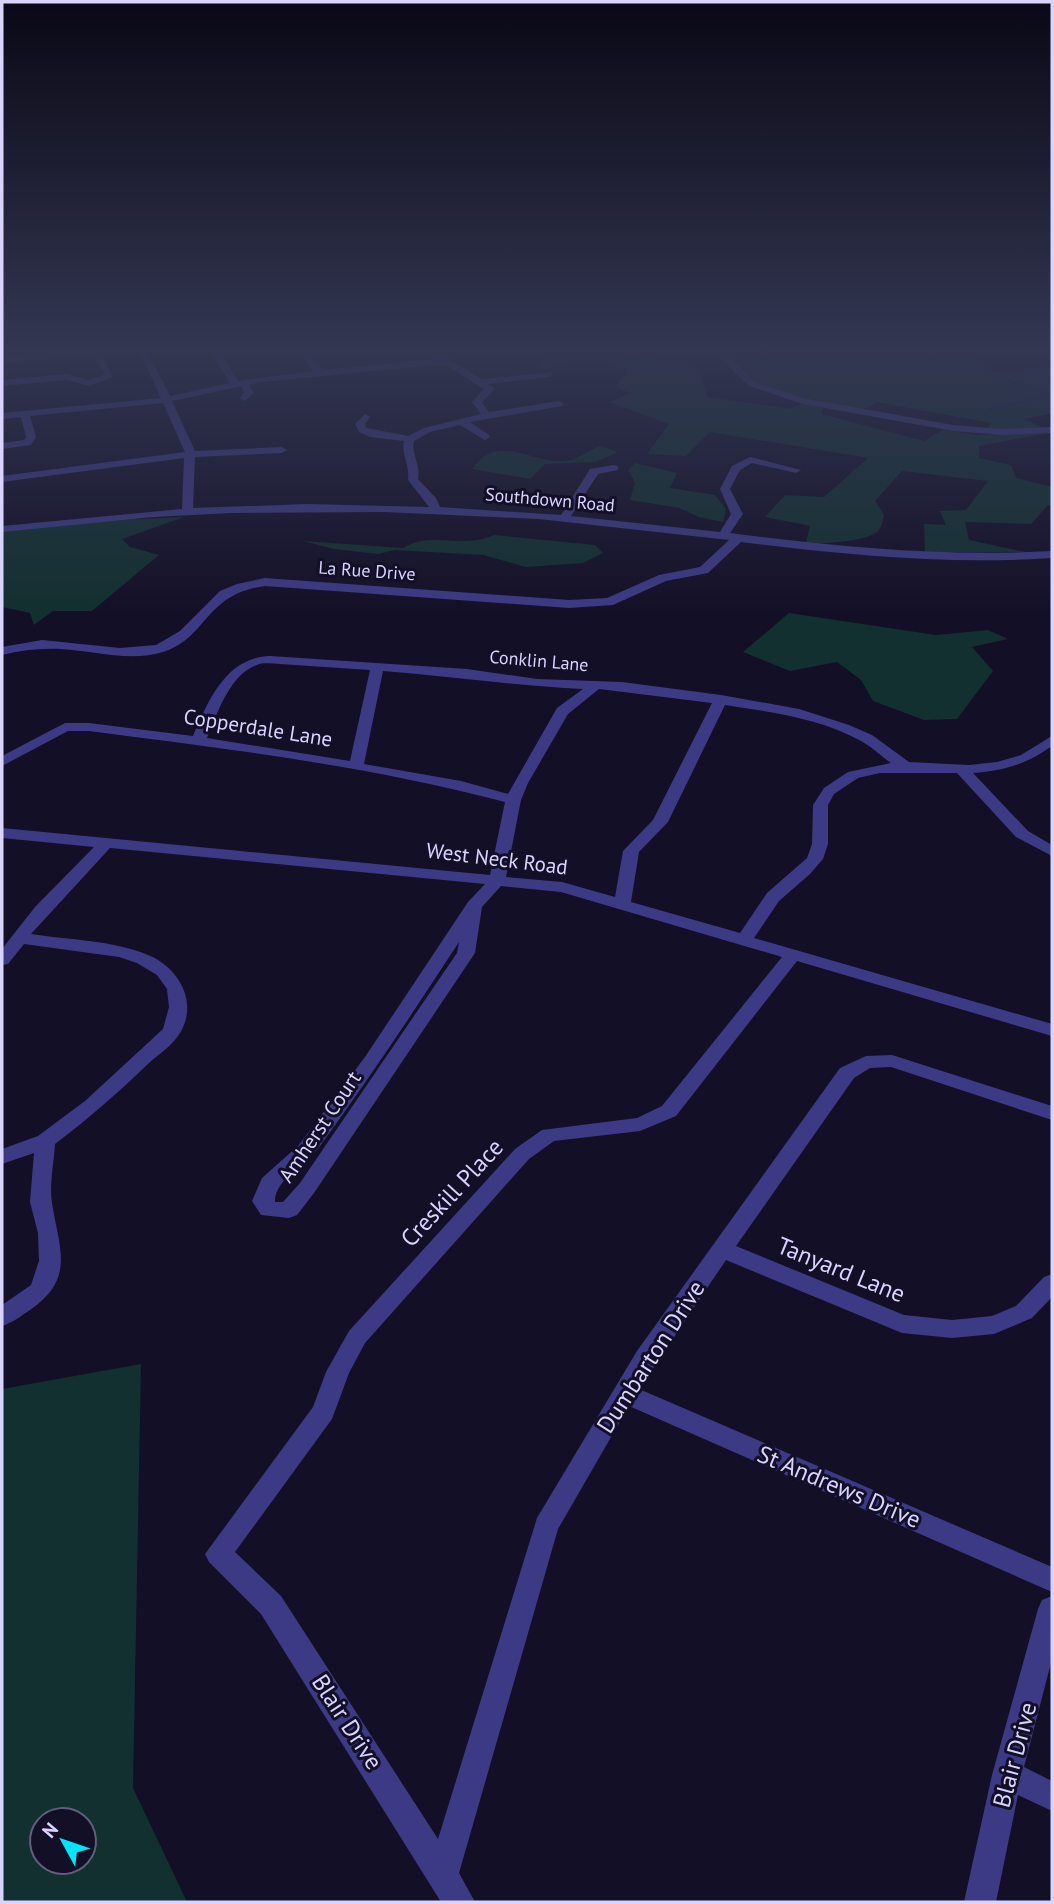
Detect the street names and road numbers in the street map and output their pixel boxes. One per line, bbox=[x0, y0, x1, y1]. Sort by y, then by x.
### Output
street label: Southdown Road bbox=[484, 482, 616, 517]
street label: La Rue Drive bbox=[318, 556, 416, 585]
street label: Conklin Lane bbox=[489, 645, 590, 676]
street label: Copperdale Lane bbox=[182, 702, 334, 753]
street label: West Neck Road bbox=[425, 836, 569, 881]
street label: Amherst Court bbox=[272, 1066, 367, 1188]
street label: Creskill Place bbox=[394, 1132, 510, 1253]
street label: Tanyard Lane bbox=[773, 1230, 910, 1309]
street label: Dumbarton Drive bbox=[590, 1275, 711, 1439]
street label: St Andrews Drive bbox=[753, 1438, 926, 1535]
street label: Blair Drive bbox=[305, 1668, 390, 1775]
street label: Blair Drive bbox=[986, 1699, 1043, 1811]

